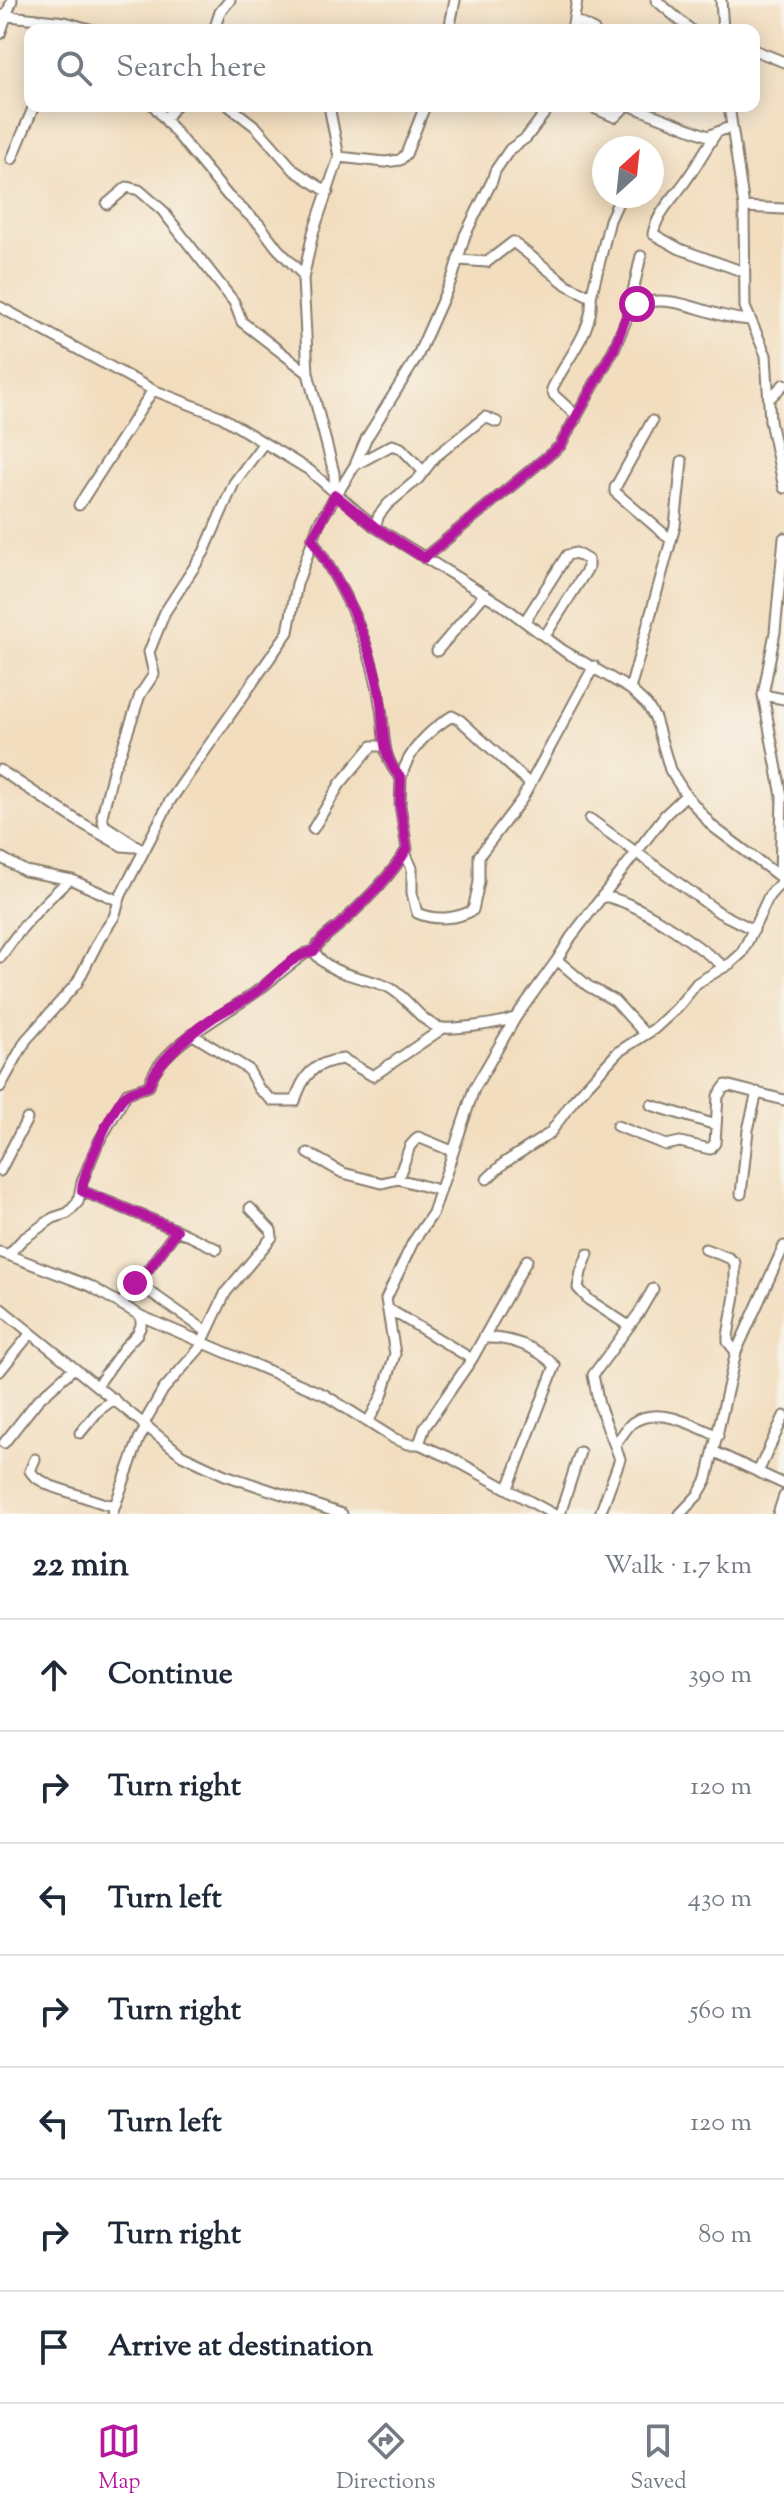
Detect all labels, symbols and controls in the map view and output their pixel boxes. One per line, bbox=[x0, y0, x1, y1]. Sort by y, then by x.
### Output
search box bbox=[24, 24, 760, 112]
icon: search bbox=[52, 46, 96, 90]
text: Search here bbox=[116, 47, 266, 90]
north arrow bbox=[592, 136, 664, 208]
route start bbox=[619, 286, 655, 322]
route end bbox=[117, 1265, 153, 1301]
text: 22 min bbox=[32, 1542, 129, 1591]
text: Walk · 1.7 km bbox=[604, 1548, 752, 1585]
icon: ahead bbox=[32, 1653, 76, 1697]
text: Continue bbox=[108, 1654, 233, 1697]
text: 390 m bbox=[688, 1657, 752, 1694]
icon: right bbox=[32, 1765, 76, 1809]
text: Turn right bbox=[108, 1766, 241, 1809]
text: 120 m bbox=[690, 1769, 752, 1806]
icon: left bbox=[32, 1877, 76, 1921]
text: Turn left bbox=[108, 1878, 222, 1921]
text: 430 m bbox=[688, 1881, 752, 1918]
icon: right bbox=[32, 1989, 76, 2033]
text: Turn right bbox=[108, 1990, 241, 2033]
text: 560 m bbox=[689, 1993, 752, 2030]
icon: left bbox=[32, 2101, 76, 2145]
text: Turn left bbox=[108, 2102, 222, 2145]
text: 120 m bbox=[690, 2105, 752, 2142]
icon: right bbox=[32, 2213, 76, 2257]
text: Turn right bbox=[108, 2214, 241, 2257]
text: 80 m bbox=[698, 2217, 752, 2254]
icon: arrive bbox=[32, 2325, 76, 2369]
text: Arrive at destination bbox=[108, 2326, 373, 2369]
tab: Map bbox=[97, 2419, 141, 2499]
tab: Directions bbox=[336, 2419, 435, 2499]
tab: Saved bbox=[630, 2419, 687, 2499]

